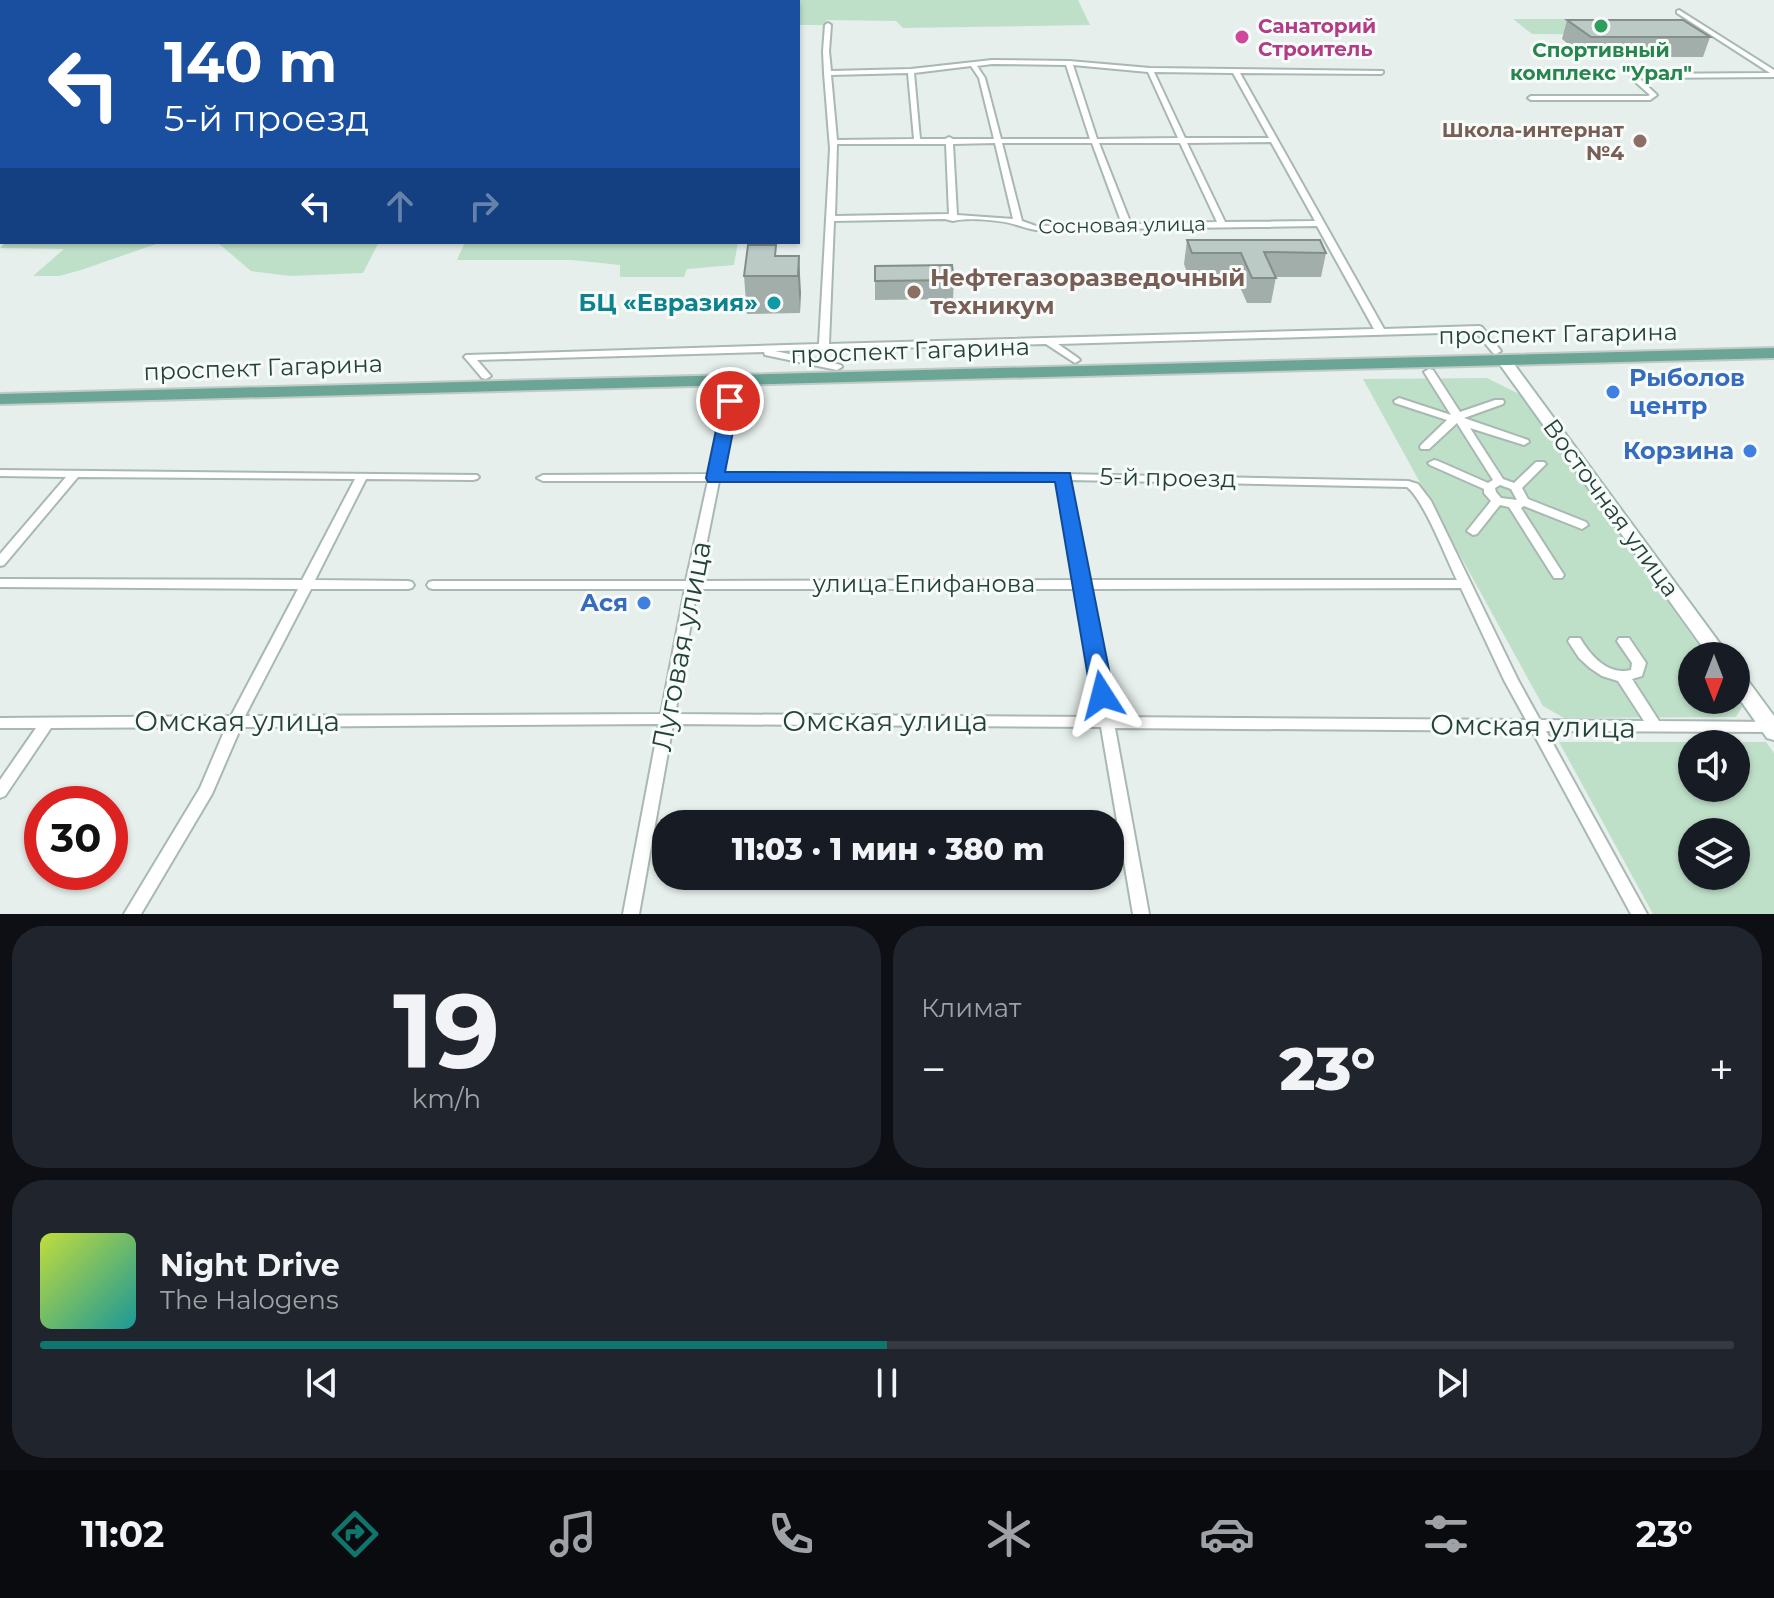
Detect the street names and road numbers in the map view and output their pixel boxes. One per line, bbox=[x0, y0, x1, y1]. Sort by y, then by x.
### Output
street label: Сосновая улица bbox=[1038, 212, 1206, 238]
street label: проспект Гагарина bbox=[1438, 317, 1678, 350]
street label: проспект Гагарина bbox=[790, 332, 1030, 369]
street label: проспект Гагарина bbox=[143, 349, 383, 386]
street label: Восточная улица bbox=[1537, 413, 1686, 602]
street label: 5-й проезд bbox=[1099, 462, 1237, 493]
street label: Луговая улица bbox=[644, 538, 718, 754]
street label: улица Епифанова bbox=[812, 569, 1035, 598]
street label: Омская улица bbox=[134, 704, 340, 738]
street label: Омская улица bbox=[782, 704, 988, 738]
street label: Омская улица bbox=[1430, 707, 1636, 745]

